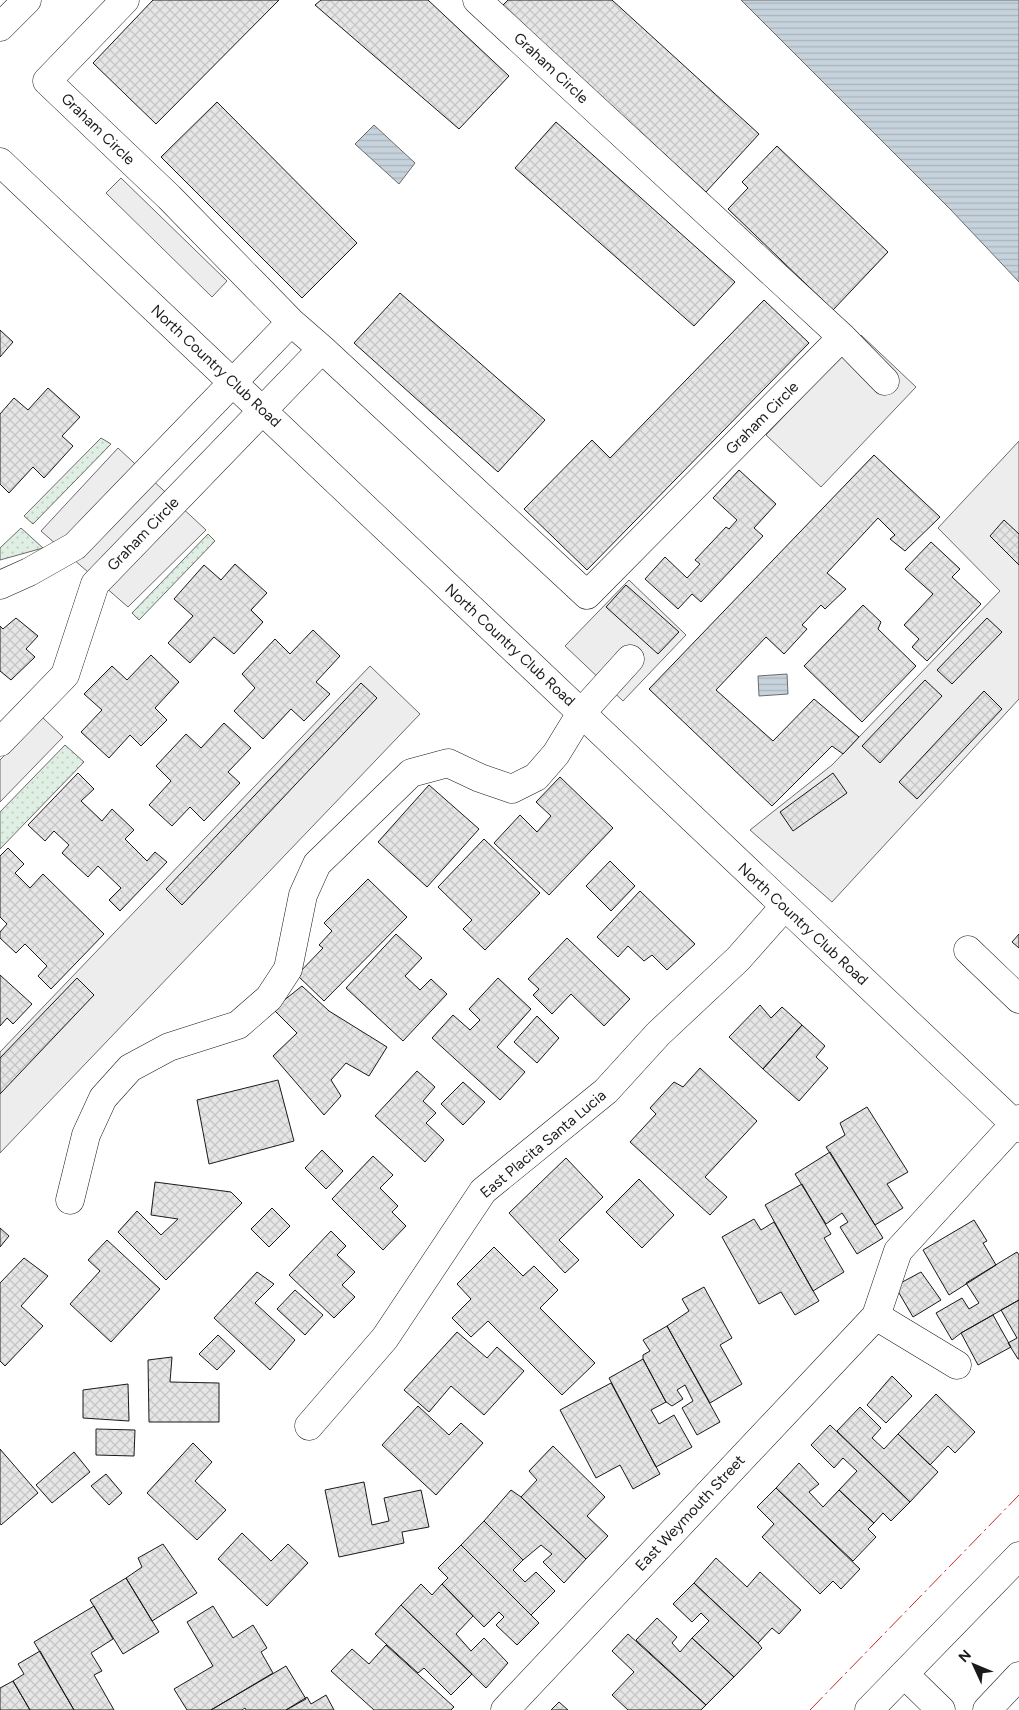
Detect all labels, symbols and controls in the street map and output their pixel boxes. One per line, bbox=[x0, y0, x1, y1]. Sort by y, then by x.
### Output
street label: Graham Circle bbox=[510, 29, 592, 107]
street label: Graham Circle bbox=[57, 89, 139, 169]
street label: North Country Club Road bbox=[147, 301, 285, 431]
street label: Graham Circle bbox=[722, 378, 802, 458]
street label: Graham Circle bbox=[103, 493, 183, 575]
street label: North Country Club Road bbox=[441, 580, 579, 710]
street label: North Country Club Road bbox=[734, 859, 872, 989]
street label: East Placita Santa Lucia bbox=[476, 1086, 610, 1202]
street label: East Weymouth Street bbox=[632, 1451, 749, 1575]
north arrow bbox=[949, 1640, 999, 1690]
text: N bbox=[955, 1647, 975, 1666]

